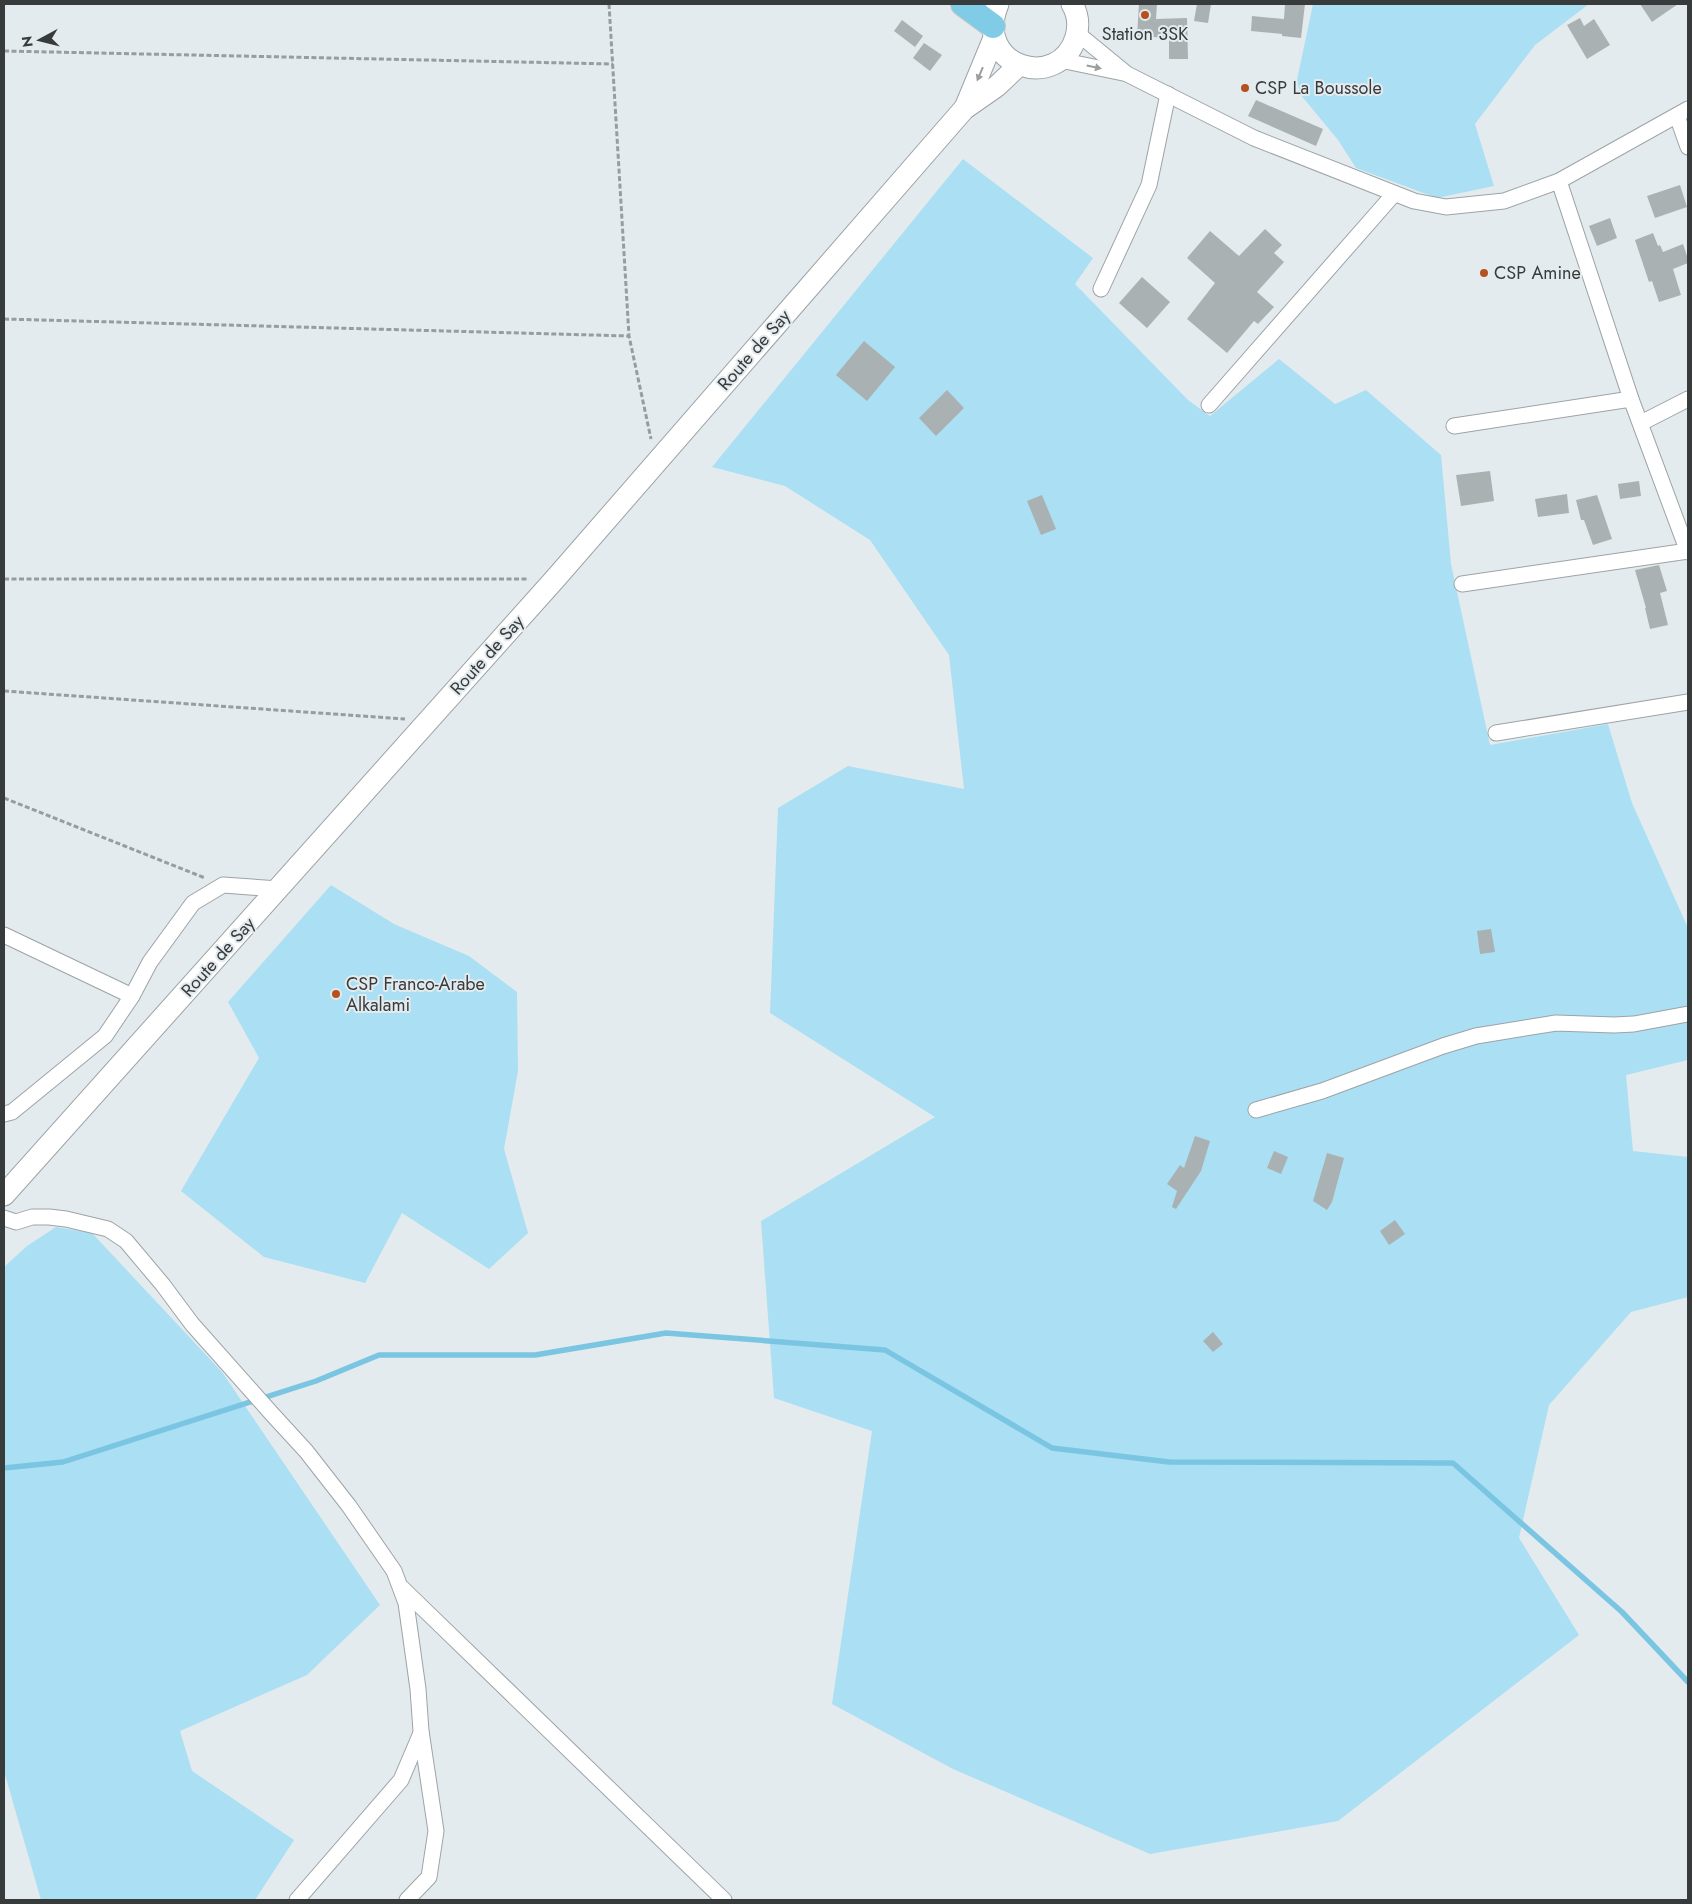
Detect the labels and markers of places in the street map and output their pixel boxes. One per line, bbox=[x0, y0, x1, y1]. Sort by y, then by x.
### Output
marker: Station 3SK bbox=[1139, 9, 1151, 21]
place label: Station 3SK bbox=[1102, 21, 1189, 47]
place label: CSP La Boussole bbox=[1255, 75, 1382, 101]
marker: CSP La Boussole bbox=[1239, 82, 1251, 94]
place label: CSP Amine bbox=[1494, 260, 1581, 286]
marker: CSP Amine bbox=[1478, 267, 1490, 279]
place label: CSP Franco-Arabe Alkalami bbox=[346, 971, 485, 1018]
marker: CSP Franco-Arabe Alkalami bbox=[330, 988, 342, 1000]

